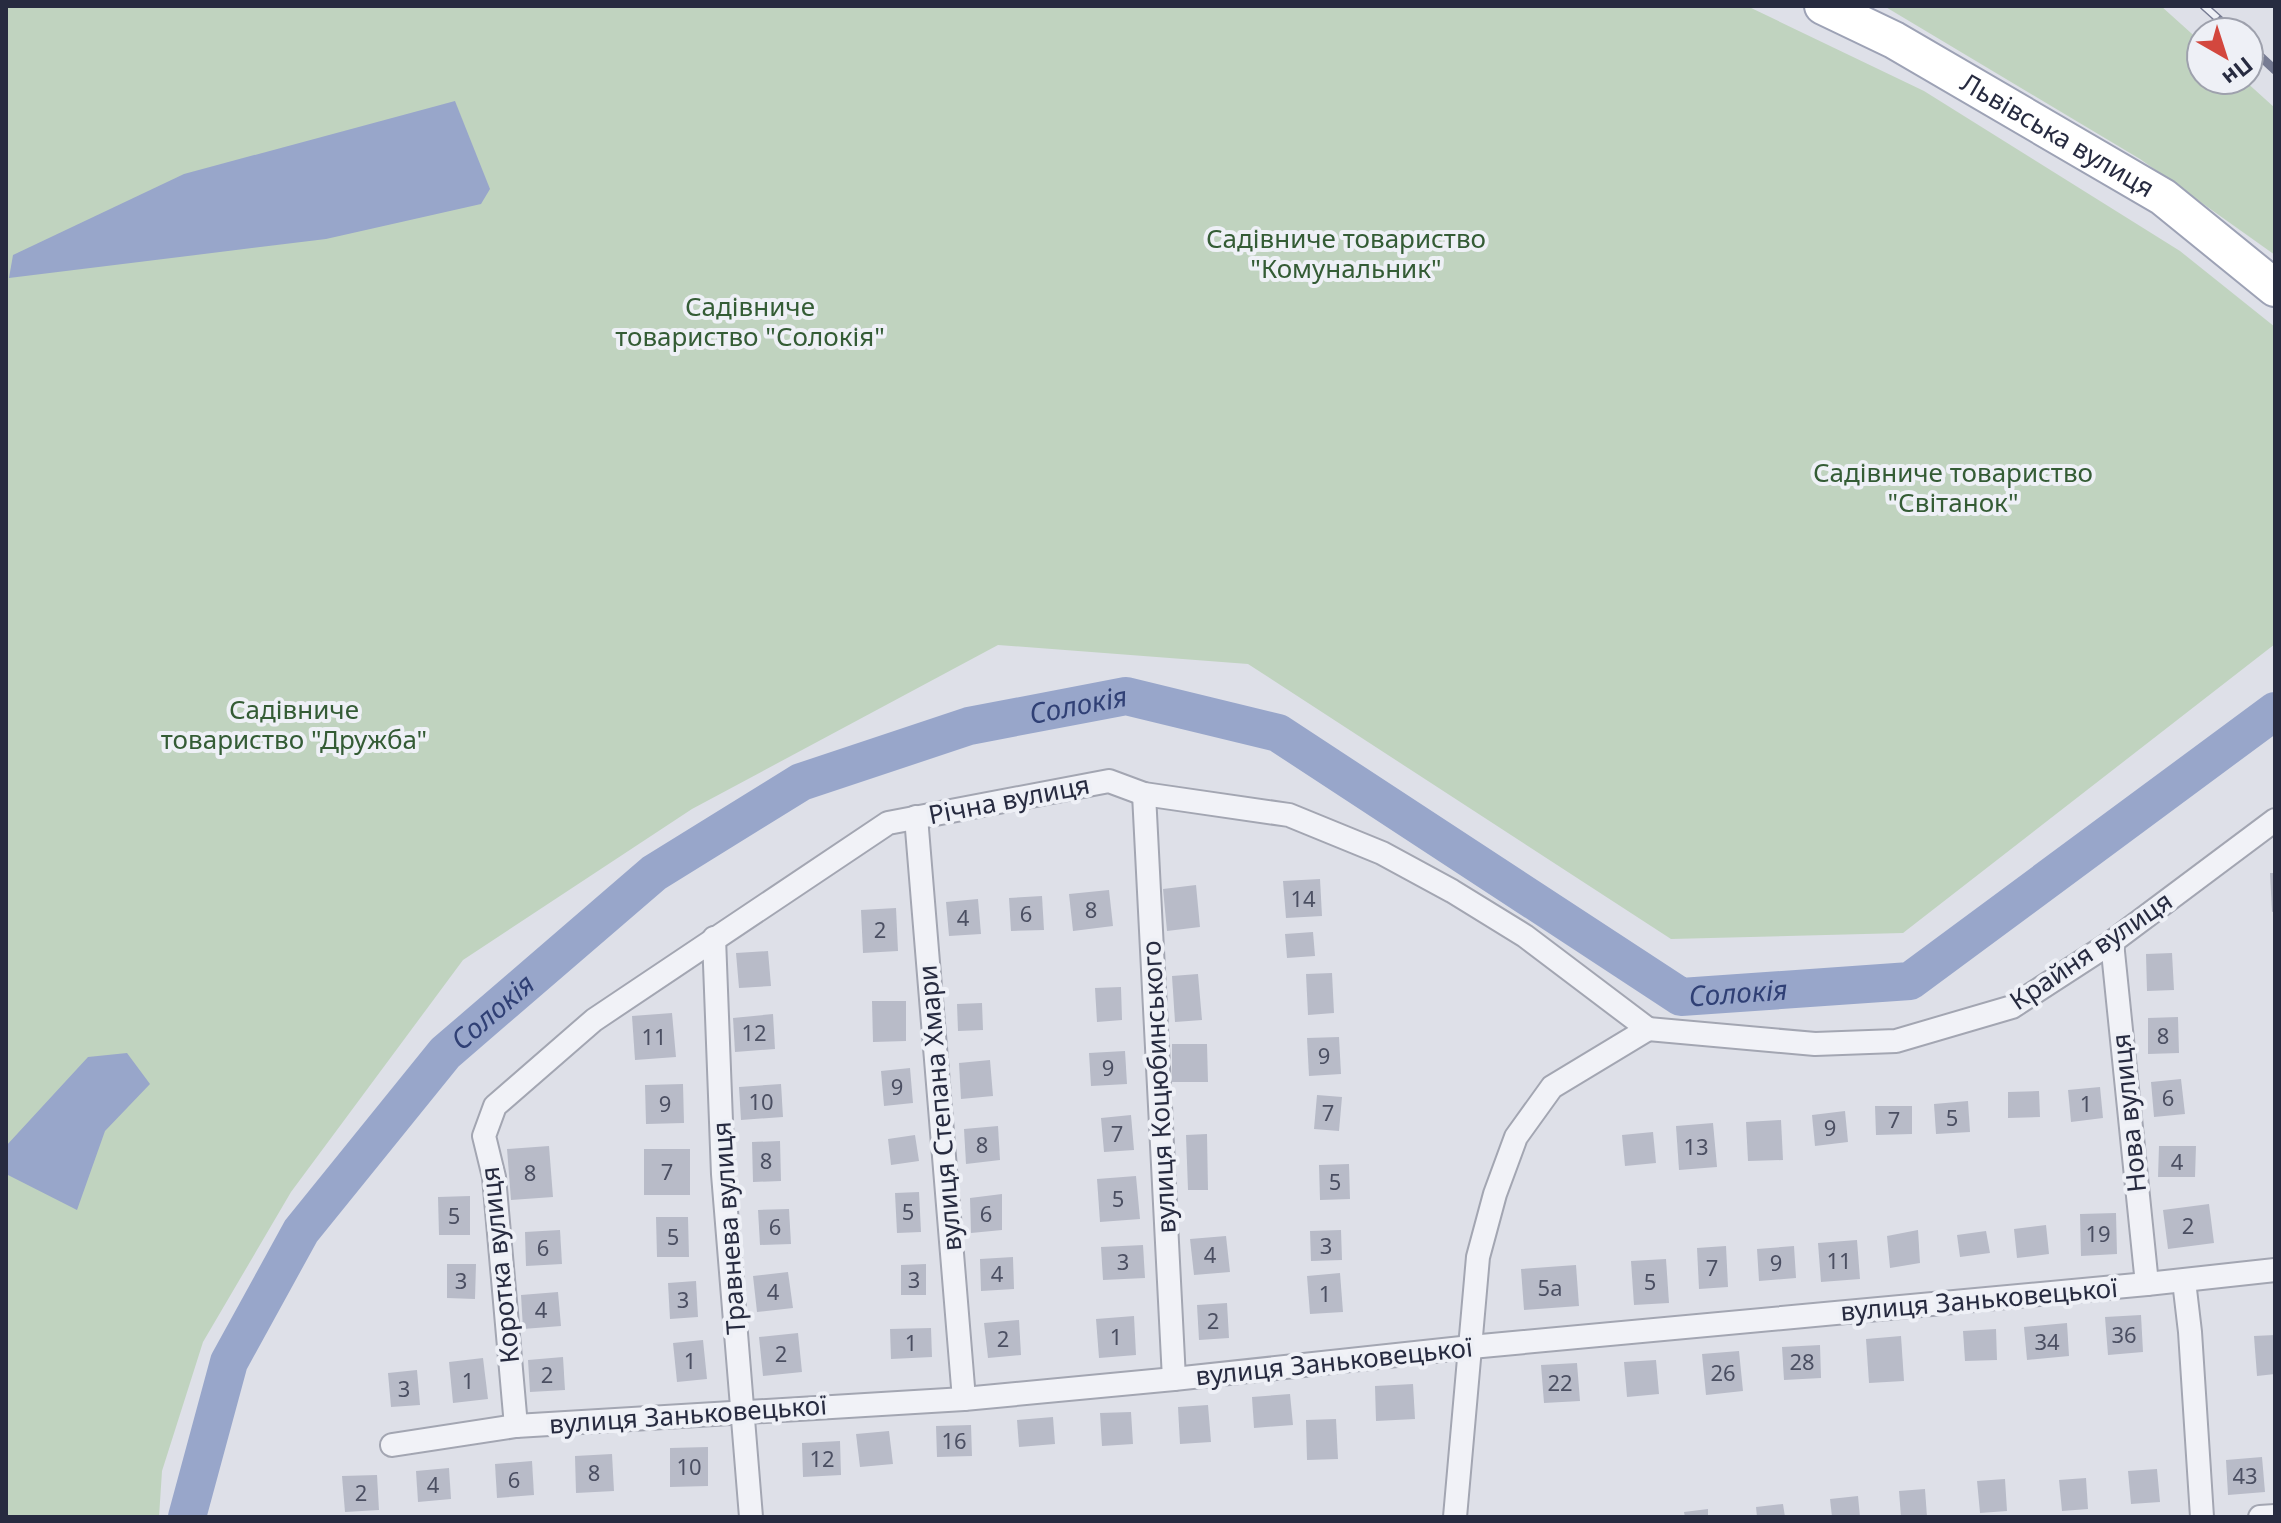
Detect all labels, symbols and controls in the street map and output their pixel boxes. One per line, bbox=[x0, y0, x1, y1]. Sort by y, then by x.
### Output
north arrow bbox=[2185, 16, 2265, 96]
text: Пн bbox=[2217, 51, 2260, 94]
street label: Львівська вулиця bbox=[1954, 64, 2161, 205]
park label: Садівниче товариство "Комунальник" bbox=[1206, 220, 1486, 286]
park label: Садівниче товариство "Солокія" bbox=[615, 288, 885, 354]
park label: Садівниче товариство "Світанок" bbox=[1813, 454, 2093, 520]
water label: Солокія bbox=[1026, 676, 1130, 732]
park label: Садівниче товариство "Дружба" bbox=[161, 691, 427, 757]
street label: Річна вулиця bbox=[925, 766, 1093, 832]
street label: Крайня вулиця bbox=[2002, 882, 2179, 1018]
house number: 14 bbox=[1290, 883, 1316, 913]
house number: 8 bbox=[1085, 894, 1097, 924]
house number: 6 bbox=[1020, 898, 1032, 928]
house number: 4 bbox=[957, 902, 970, 932]
house number: 2 bbox=[874, 914, 886, 944]
street label: вулиця Коцюбинського bbox=[1132, 940, 1184, 1234]
street label: вулиця Степана Хмари bbox=[909, 963, 969, 1253]
water label: Солокія bbox=[442, 965, 542, 1058]
water label: Солокія bbox=[1687, 970, 1789, 1014]
house number: 12 bbox=[741, 1017, 767, 1047]
house number: 8 bbox=[2157, 1020, 2169, 1050]
house number: 11 bbox=[641, 1021, 667, 1051]
street label: Нова вулиця bbox=[2102, 1032, 2154, 1194]
house number: 9 bbox=[1318, 1040, 1330, 1070]
house number: 9 bbox=[1102, 1052, 1114, 1082]
house number: 9 bbox=[891, 1071, 903, 1101]
house number: 6 bbox=[2162, 1082, 2174, 1112]
house number: 10 bbox=[748, 1086, 774, 1116]
house number: 9 bbox=[659, 1088, 671, 1118]
house number: 1 bbox=[2080, 1088, 2092, 1118]
house number: 7 bbox=[1322, 1097, 1334, 1127]
house number: 5 bbox=[1946, 1102, 1958, 1132]
house number: 7 bbox=[1888, 1104, 1900, 1134]
house number: 9 bbox=[1824, 1112, 1836, 1142]
house number: 7 bbox=[1111, 1118, 1123, 1148]
street label: Травнева вулиця bbox=[703, 1120, 753, 1336]
house number: 8 bbox=[976, 1129, 988, 1159]
house number: 13 bbox=[1683, 1131, 1709, 1161]
house number: 8 bbox=[760, 1145, 772, 1175]
house number: 4 bbox=[2171, 1146, 2184, 1176]
house number: 7 bbox=[661, 1156, 673, 1186]
house number: 8 bbox=[524, 1157, 536, 1187]
street label: Коротка вулиця bbox=[471, 1165, 527, 1365]
house number: 5 bbox=[1329, 1166, 1341, 1196]
house number: 5 bbox=[1112, 1183, 1124, 1213]
house number: 5 bbox=[902, 1196, 914, 1226]
house number: 6 bbox=[980, 1198, 992, 1228]
house number: 5 bbox=[448, 1200, 460, 1230]
house number: 2 bbox=[2182, 1210, 2194, 1240]
house number: 6 bbox=[769, 1211, 781, 1241]
house number: 19 bbox=[2085, 1218, 2111, 1248]
house number: 5 bbox=[667, 1221, 679, 1251]
house number: 3 bbox=[1320, 1230, 1332, 1260]
house number: 6 bbox=[537, 1232, 549, 1262]
house number: 4 bbox=[1204, 1239, 1217, 1269]
house number: 11 bbox=[1826, 1245, 1852, 1275]
house number: 3 bbox=[1117, 1246, 1129, 1276]
house number: 9 bbox=[1770, 1247, 1782, 1277]
house number: 7 bbox=[1706, 1252, 1718, 1282]
house number: 4 bbox=[991, 1258, 1004, 1288]
house number: 3 bbox=[908, 1264, 920, 1294]
house number: 3 bbox=[455, 1265, 467, 1295]
house number: 5 bbox=[1644, 1266, 1656, 1296]
street label: вулиця Заньковецької bbox=[1839, 1269, 2119, 1329]
house number: 5а bbox=[1538, 1272, 1562, 1302]
house number: 4 bbox=[767, 1276, 780, 1306]
house number: 1 bbox=[1319, 1278, 1331, 1308]
house number: 3 bbox=[677, 1284, 689, 1314]
house number: 4 bbox=[535, 1294, 548, 1324]
house number: 2 bbox=[1207, 1305, 1219, 1335]
house number: 36 bbox=[2111, 1319, 2137, 1349]
house number: 1 bbox=[1110, 1321, 1122, 1351]
house number: 2 bbox=[997, 1323, 1009, 1353]
house number: 34 bbox=[2034, 1326, 2060, 1356]
house number: 1 bbox=[905, 1327, 917, 1357]
street label: вулиця Заньковецької bbox=[1194, 1329, 1474, 1393]
house number: 2 bbox=[775, 1338, 787, 1368]
house number: 1 bbox=[684, 1345, 696, 1375]
house number: 28 bbox=[1789, 1346, 1815, 1376]
house number: 26 bbox=[1710, 1357, 1736, 1387]
house number: 2 bbox=[541, 1359, 553, 1389]
house number: 1 bbox=[462, 1365, 474, 1395]
house number: 22 bbox=[1547, 1367, 1573, 1397]
house number: 3 bbox=[398, 1373, 410, 1403]
street label: вулиця Заньковецької bbox=[548, 1386, 828, 1442]
house number: 16 bbox=[941, 1425, 967, 1455]
house number: 12 bbox=[809, 1443, 835, 1473]
house number: 10 bbox=[676, 1451, 702, 1481]
house number: 8 bbox=[588, 1457, 600, 1487]
house number: 43 bbox=[2232, 1460, 2258, 1490]
house number: 6 bbox=[508, 1464, 520, 1494]
house number: 4 bbox=[427, 1469, 440, 1499]
house number: 2 bbox=[355, 1477, 367, 1507]

